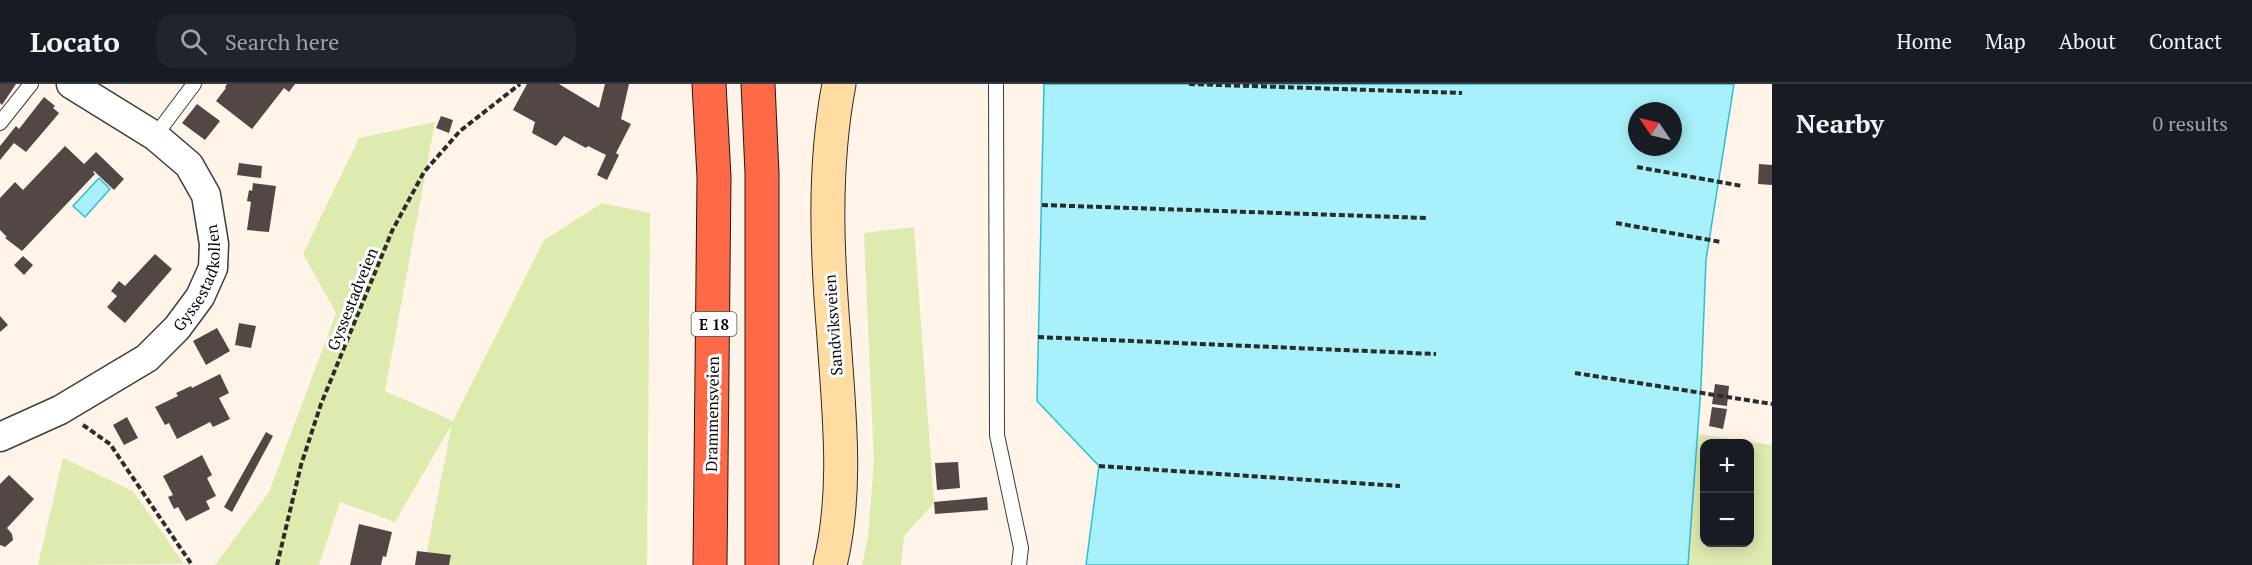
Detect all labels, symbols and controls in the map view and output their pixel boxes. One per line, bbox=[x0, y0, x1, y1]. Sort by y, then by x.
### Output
search box bbox=[156, 14, 576, 68]
text: Locato bbox=[30, 23, 120, 60]
icon: search bbox=[177, 25, 210, 58]
text: Search here bbox=[225, 27, 339, 56]
text: Home bbox=[1896, 27, 1952, 55]
text: Map bbox=[1985, 27, 2026, 55]
text: About bbox=[2059, 27, 2116, 55]
text: Contact bbox=[2149, 27, 2222, 55]
north arrow bbox=[1628, 102, 1682, 156]
text: Nearby bbox=[1796, 106, 1884, 140]
text: 0 results bbox=[2153, 110, 2228, 137]
street label: Gyssestadkollen bbox=[168, 222, 225, 335]
street label: Gyssestadveien bbox=[321, 244, 383, 354]
street label: Sandviksveien bbox=[818, 273, 848, 376]
road number: E 18 bbox=[692, 312, 736, 336]
street label: Drammensveien bbox=[700, 355, 724, 472]
map controls bbox=[1700, 439, 1754, 547]
button: + bbox=[1700, 439, 1754, 493]
button: − bbox=[1700, 493, 1754, 547]

